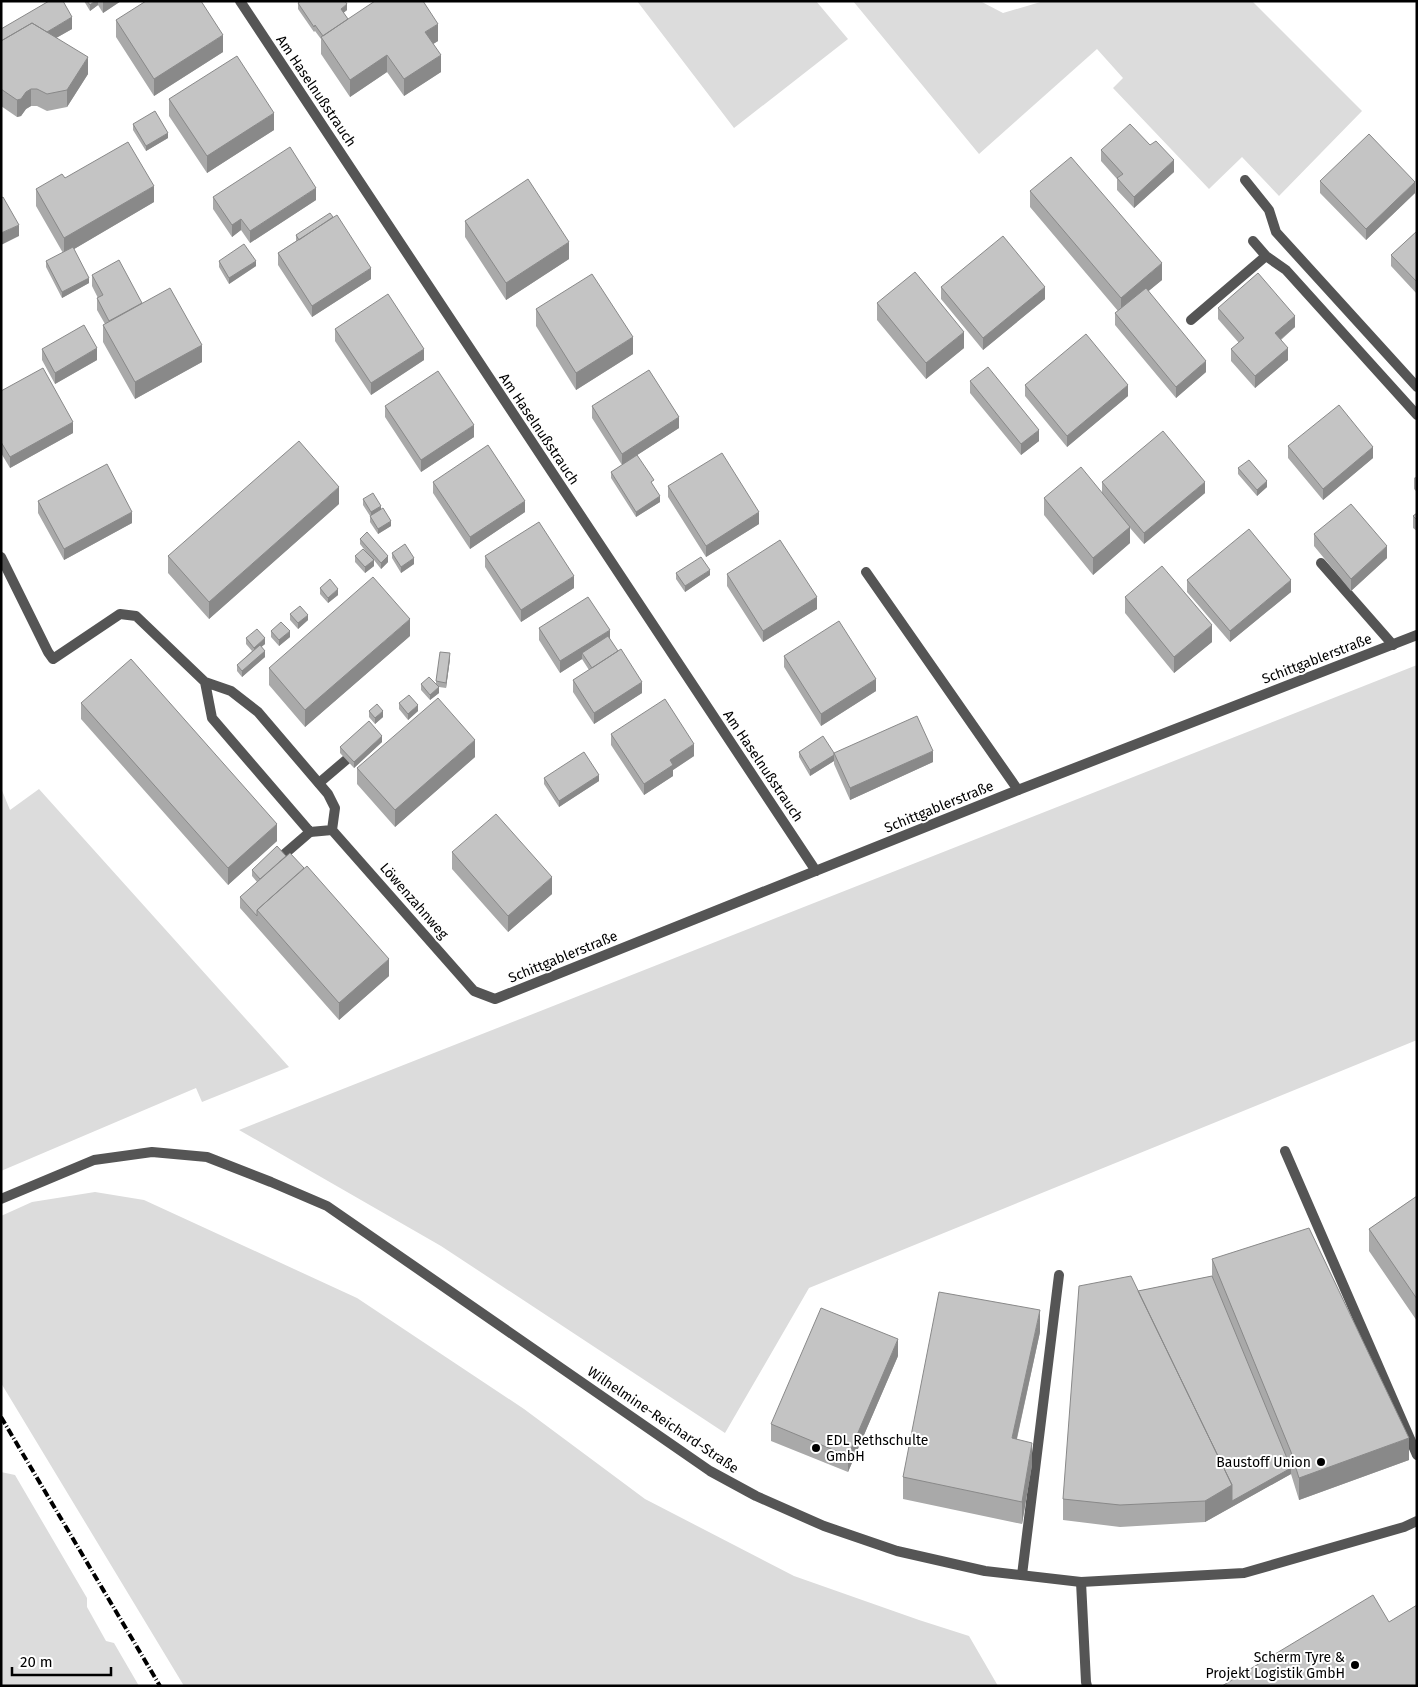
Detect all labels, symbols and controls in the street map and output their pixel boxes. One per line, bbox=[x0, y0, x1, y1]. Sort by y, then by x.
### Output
street label: Am Haselnußstrauch bbox=[272, 32, 360, 150]
street label: Am Haselnußstrauch bbox=[495, 370, 583, 488]
street label: Schittgablerstraße bbox=[1260, 630, 1374, 688]
street label: Am Haselnußstrauch bbox=[719, 707, 807, 825]
street label: Schittgablerstraße bbox=[882, 777, 996, 837]
street label: Löwenzahnweg bbox=[376, 859, 452, 943]
street label: Schittgablerstraße bbox=[506, 927, 620, 987]
street label: Wilhelmine-Reichard-Straße bbox=[584, 1363, 742, 1477]
place label: EDL Rethschulte GmbH bbox=[826, 1432, 929, 1465]
marker: EDL Rethschulte GmbH bbox=[810, 1442, 822, 1454]
place label: Baustoff Union bbox=[1216, 1454, 1311, 1471]
marker: Baustoff Union bbox=[1315, 1456, 1327, 1468]
scale bar bbox=[12, 1644, 111, 1676]
place label: Scherm Tyre & Projekt Logistik GmbH bbox=[1205, 1649, 1345, 1682]
text: 20 m bbox=[20, 1653, 53, 1671]
marker: Scherm Tyre & Projekt Logistik GmbH bbox=[1349, 1659, 1361, 1671]

